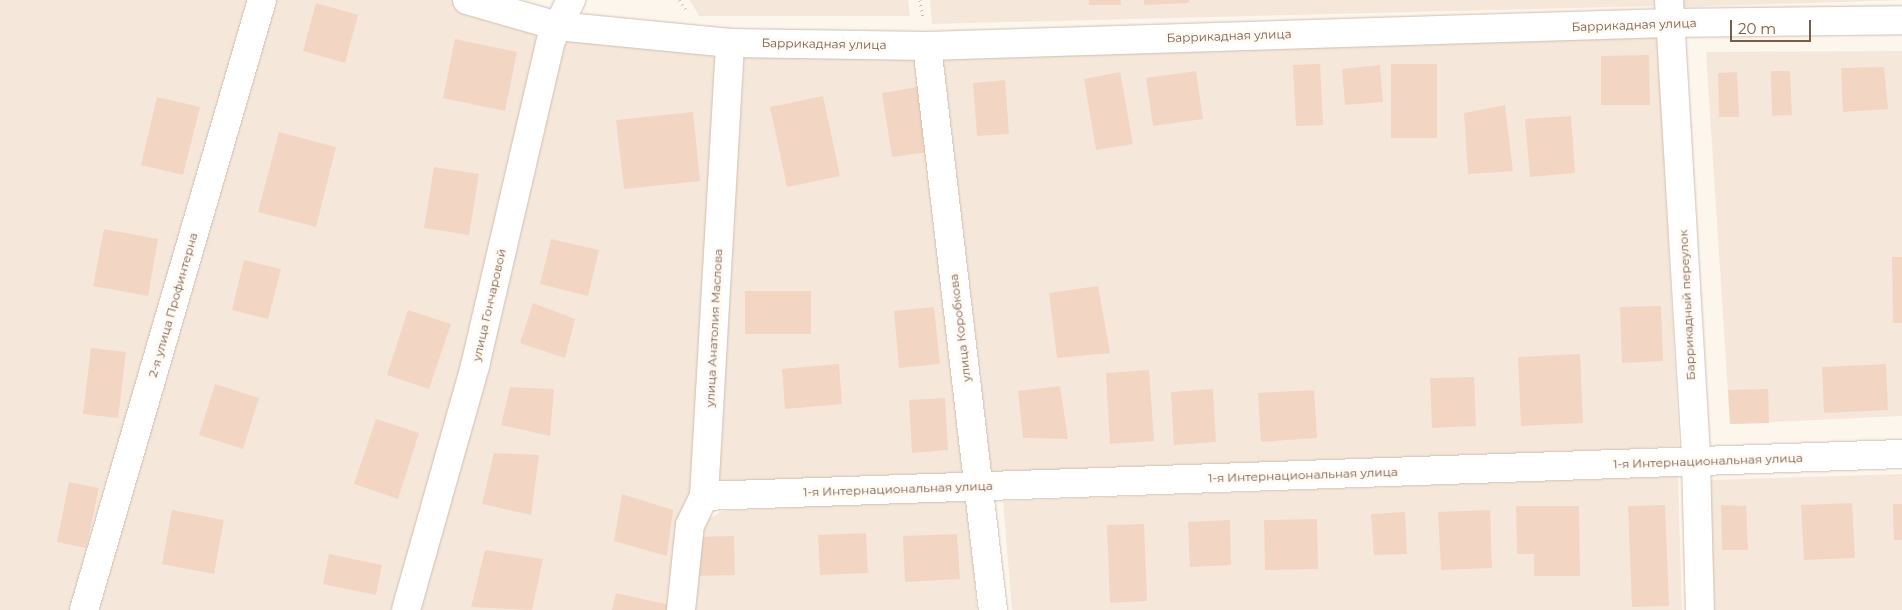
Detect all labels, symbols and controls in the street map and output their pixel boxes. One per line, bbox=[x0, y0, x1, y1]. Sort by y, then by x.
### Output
scale bar bbox=[1732, 10, 1813, 42]
street label: Баррикадная улица bbox=[1571, 16, 1697, 34]
text: 20 m bbox=[1738, 19, 1776, 38]
street label: Баррикадная улица bbox=[1166, 27, 1292, 45]
street label: Баррикадная улица bbox=[761, 36, 887, 52]
street label: Баррикадный переулок bbox=[1676, 229, 1698, 381]
street label: 2-я улица Профинтерна bbox=[145, 231, 201, 379]
street label: улица Гончаровой bbox=[469, 247, 509, 363]
street label: улица Анатолия Маслова bbox=[703, 248, 725, 408]
street label: улица Коробкова bbox=[946, 273, 974, 383]
street label: 1-я Интернациональная улица bbox=[1613, 450, 1803, 472]
street label: 1-я Интернациональная улица bbox=[1208, 464, 1398, 486]
street label: 1-я Интернациональная улица bbox=[803, 478, 993, 500]

